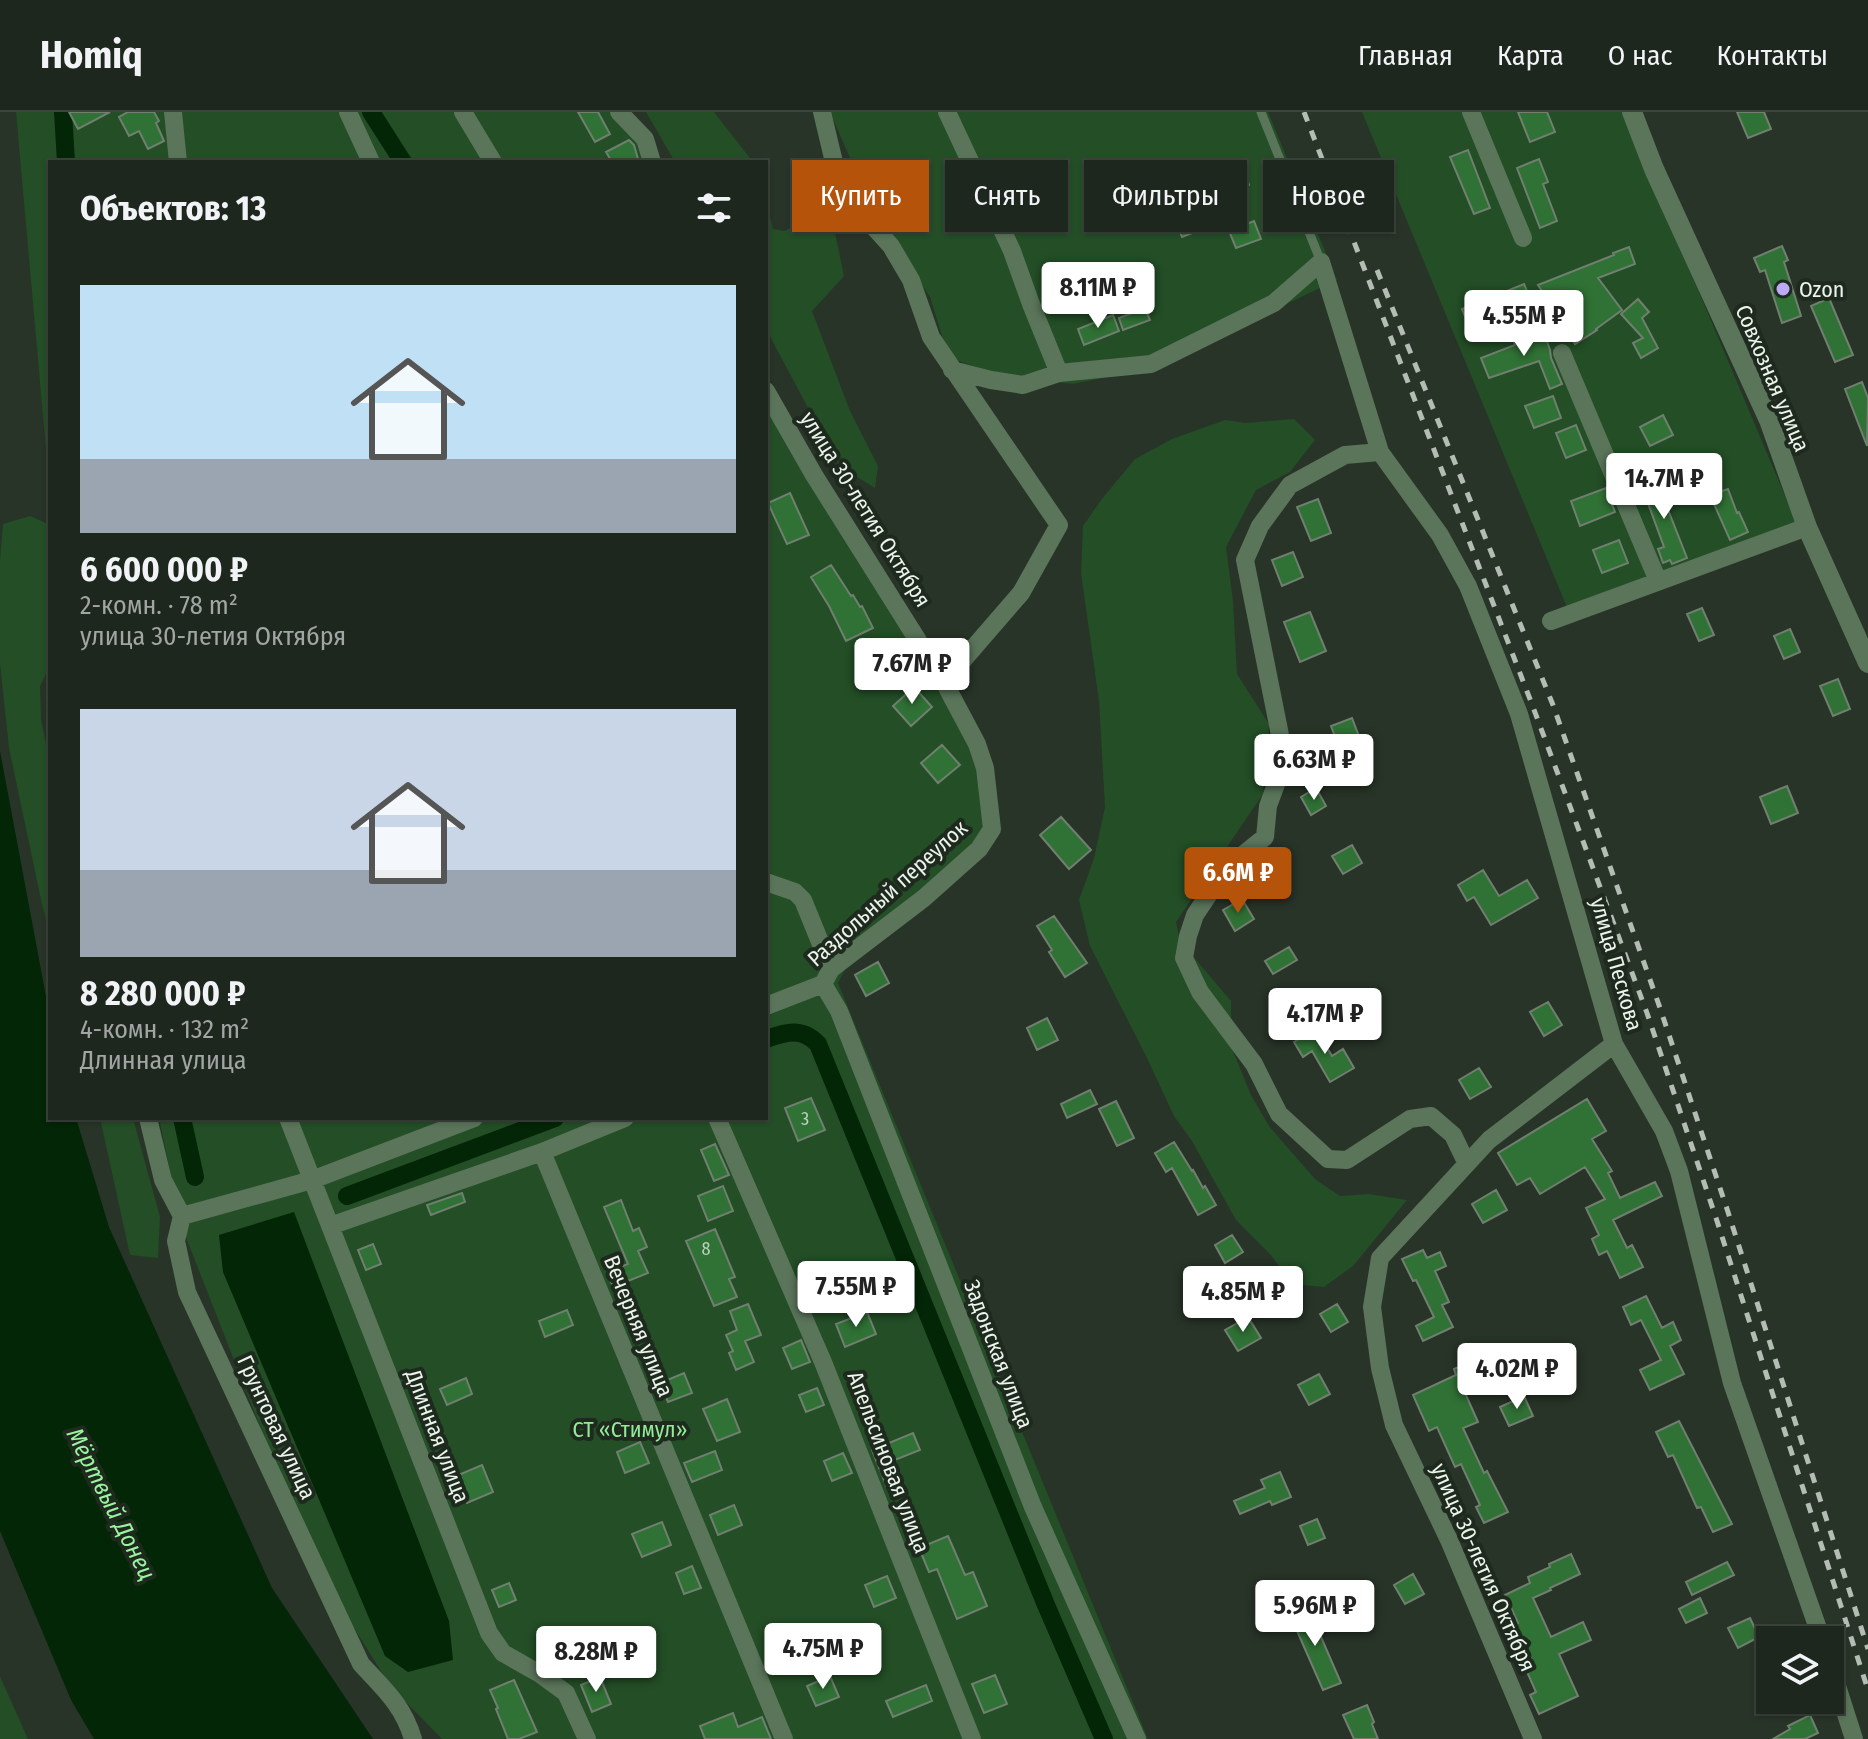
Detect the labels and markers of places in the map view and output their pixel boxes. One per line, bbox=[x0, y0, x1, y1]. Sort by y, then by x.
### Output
pin: 8.11M ₽ bbox=[1024, 262, 1172, 330]
place label: Ozon bbox=[1799, 276, 1844, 303]
marker: Ozon bbox=[1774, 280, 1792, 298]
pin: 4.55M ₽ bbox=[1450, 290, 1598, 358]
pin: 14.7M ₽ bbox=[1590, 453, 1738, 521]
pin: 7.67M ₽ bbox=[838, 638, 986, 706]
pin: 6.63M ₽ bbox=[1240, 734, 1388, 802]
pin: 6.6M ₽ bbox=[1173, 847, 1303, 915]
pin: 4.17M ₽ bbox=[1251, 988, 1399, 1056]
pin: 7.55M ₽ bbox=[782, 1261, 930, 1329]
pin: 4.85M ₽ bbox=[1169, 1266, 1317, 1334]
pin: 4.02M ₽ bbox=[1443, 1343, 1591, 1411]
pin: 5.96M ₽ bbox=[1241, 1580, 1389, 1648]
pin: 4.75M ₽ bbox=[749, 1623, 897, 1691]
pin: 8.28M ₽ bbox=[522, 1626, 670, 1694]

